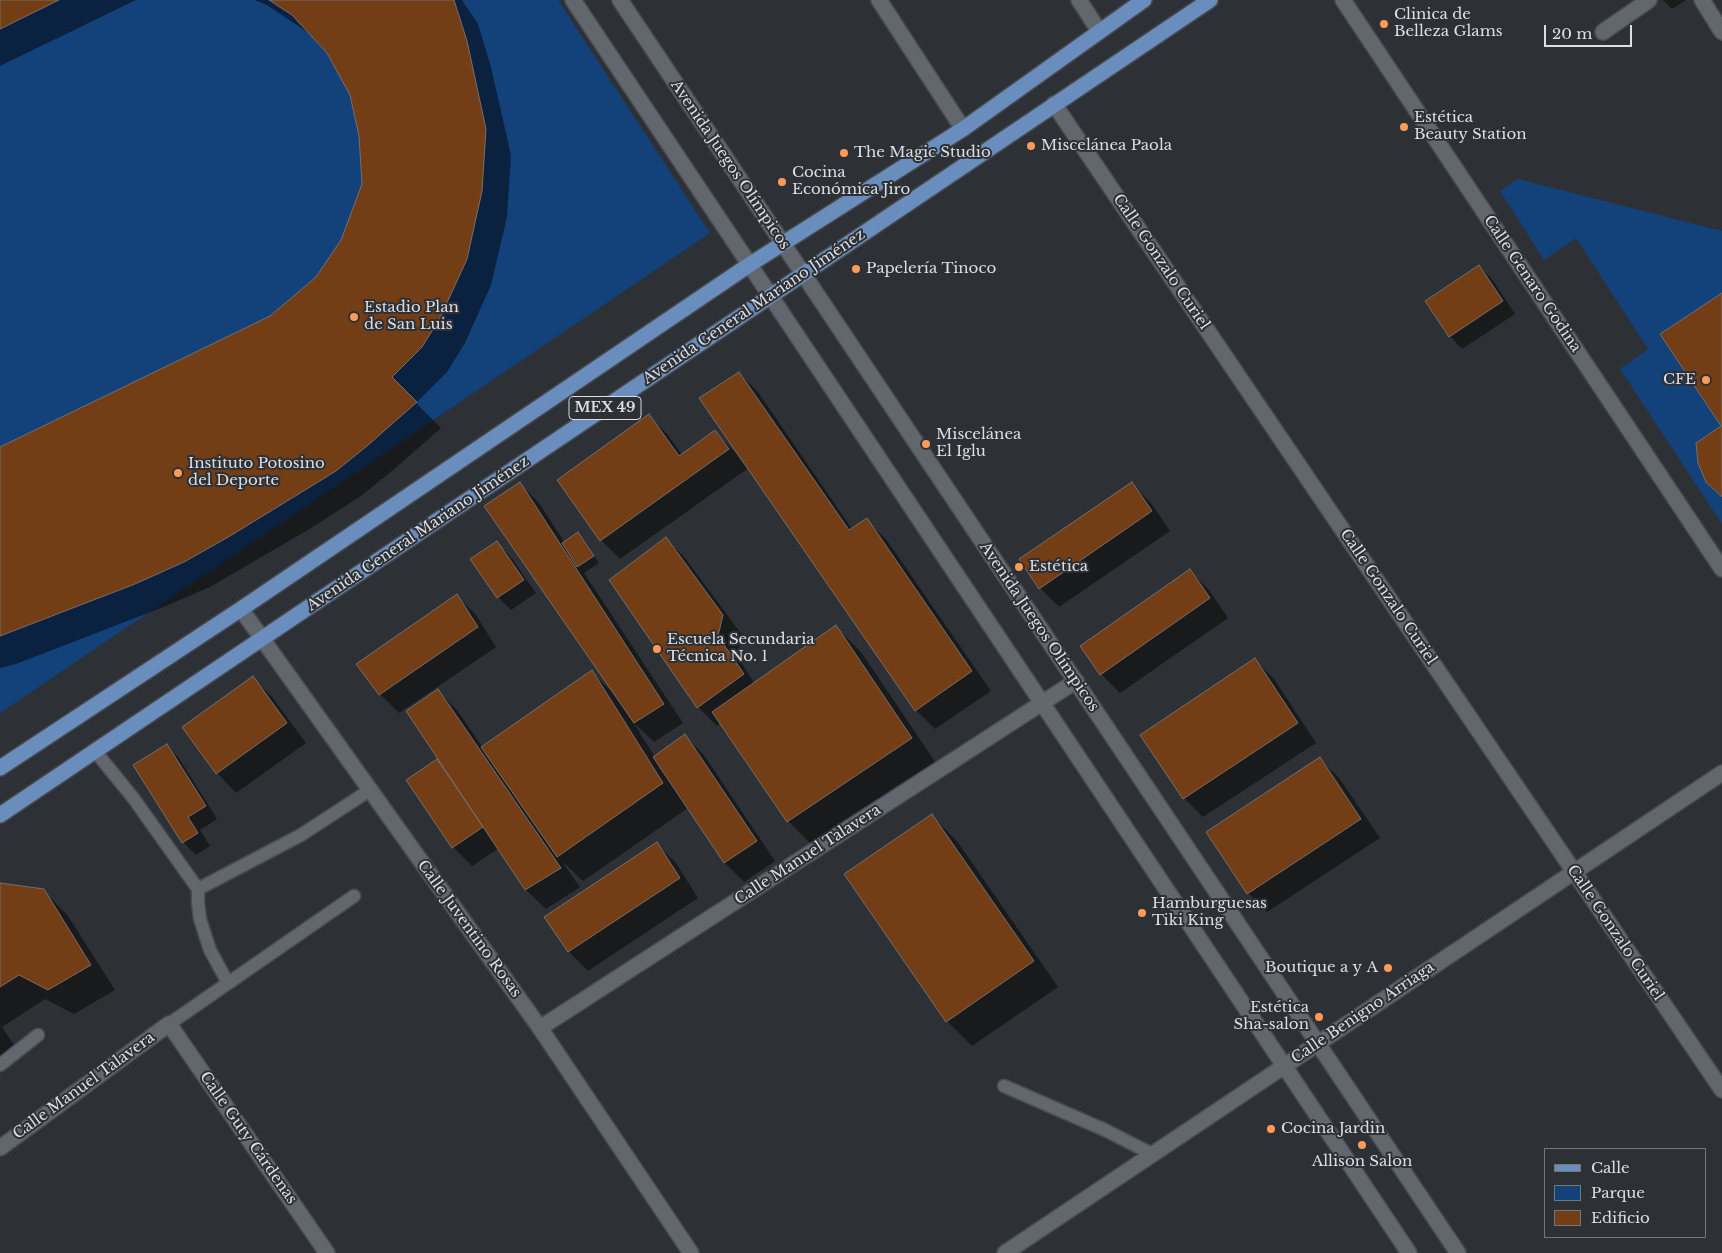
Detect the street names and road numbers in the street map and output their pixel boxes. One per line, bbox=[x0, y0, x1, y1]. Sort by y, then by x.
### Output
street label: Avenida Juegos Olímpicos bbox=[666, 77, 794, 253]
street label: Calle Gonzalo Curiel bbox=[1109, 191, 1213, 333]
street label: Calle Genaro Godina bbox=[1479, 212, 1585, 356]
street label: Avenida General Mariano Jiménez bbox=[640, 226, 868, 388]
road number: MEX 49 bbox=[569, 396, 641, 419]
street label: Avenida General Mariano Jiménez bbox=[304, 453, 532, 615]
street label: Calle Gonzalo Curiel bbox=[1336, 526, 1440, 668]
street label: Avenida Juegos Olímpicos bbox=[975, 539, 1103, 715]
street label: Calle Manuel Talavera bbox=[732, 801, 884, 909]
street label: Calle Juventino Rosas bbox=[413, 857, 525, 1001]
street label: Calle Gonzalo Curiel bbox=[1563, 862, 1667, 1004]
street label: Calle Benigno Arriaga bbox=[1288, 958, 1438, 1068]
street label: Calle Manuel Talavera bbox=[10, 1029, 158, 1143]
street label: Calle Guty Cárdenas bbox=[196, 1068, 300, 1208]

